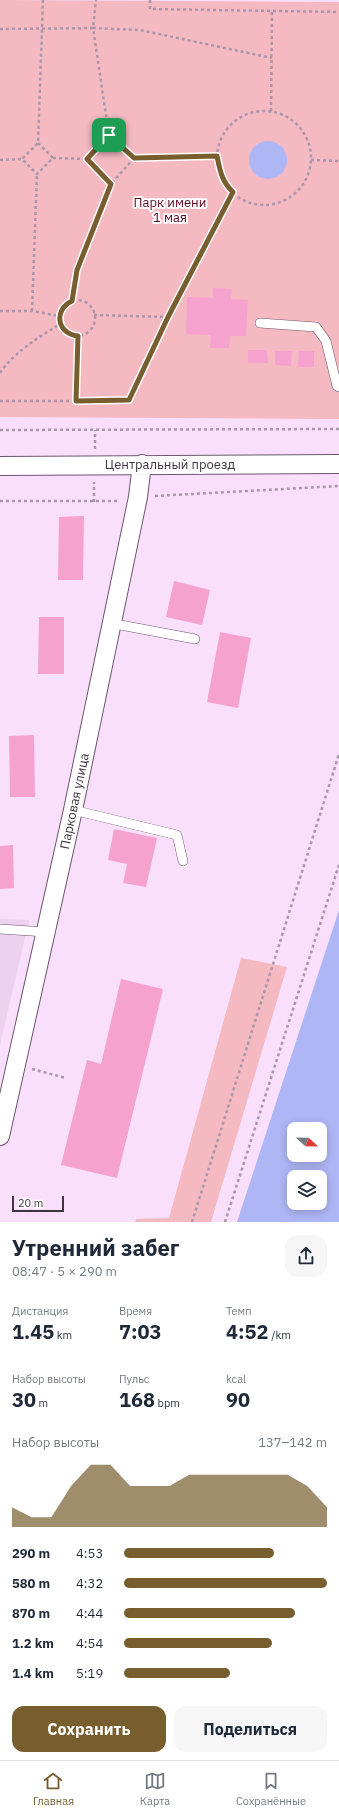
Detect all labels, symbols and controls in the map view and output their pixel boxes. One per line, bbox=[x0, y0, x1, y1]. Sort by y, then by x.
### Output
pin bbox=[92, 118, 126, 152]
icon: arrive bbox=[98, 124, 120, 146]
park label: Парк имени 1 мая bbox=[134, 194, 206, 226]
street label: Центральный проезд bbox=[105, 456, 235, 473]
street label: Парковая улица bbox=[56, 751, 93, 851]
north arrow bbox=[287, 1122, 327, 1162]
map controls bbox=[287, 1122, 327, 1210]
button: layers bbox=[287, 1170, 327, 1210]
scale bar bbox=[12, 1194, 64, 1213]
text: 20 m bbox=[18, 1196, 43, 1210]
text: Утренний забег bbox=[12, 1233, 180, 1262]
button: share bbox=[285, 1235, 327, 1277]
text: 08:47 · 5 × 290 m bbox=[12, 1263, 117, 1280]
text: Дистанция bbox=[12, 1304, 68, 1318]
text: Время bbox=[119, 1304, 152, 1318]
text: Темп bbox=[226, 1304, 252, 1318]
text: 1.45 bbox=[12, 1318, 54, 1345]
text: 7:03 bbox=[119, 1318, 162, 1345]
text: 4:52 bbox=[226, 1318, 269, 1345]
text: km bbox=[54, 1328, 72, 1342]
text: /km bbox=[269, 1328, 291, 1342]
text: Набор высоты bbox=[12, 1372, 86, 1386]
text: Пульс bbox=[119, 1372, 149, 1386]
text: kcal bbox=[226, 1372, 246, 1386]
text: 30 bbox=[12, 1386, 36, 1413]
text: 168 bbox=[119, 1386, 155, 1413]
text: 90 bbox=[226, 1386, 250, 1413]
text: m bbox=[36, 1396, 48, 1410]
text: bpm bbox=[155, 1396, 180, 1410]
text: Набор высоты bbox=[12, 1434, 99, 1451]
text: 137–142 m bbox=[258, 1434, 327, 1451]
text: 290 m bbox=[12, 1545, 50, 1562]
text: 4:53 bbox=[76, 1545, 103, 1562]
text: 580 m bbox=[12, 1575, 50, 1592]
text: 4:32 bbox=[76, 1575, 103, 1592]
text: 870 m bbox=[12, 1605, 50, 1622]
text: 4:44 bbox=[76, 1605, 103, 1622]
text: 1.2 km bbox=[12, 1635, 54, 1652]
text: 4:54 bbox=[76, 1635, 103, 1652]
text: 1.4 km bbox=[12, 1665, 54, 1682]
text: 5:19 bbox=[76, 1665, 103, 1682]
button: Сохранить bbox=[12, 1706, 166, 1752]
button: Поделиться bbox=[174, 1706, 327, 1752]
tab: Главная bbox=[33, 1770, 74, 1808]
tab: Карта bbox=[140, 1770, 170, 1808]
tab: Сохранённые bbox=[236, 1770, 306, 1808]

